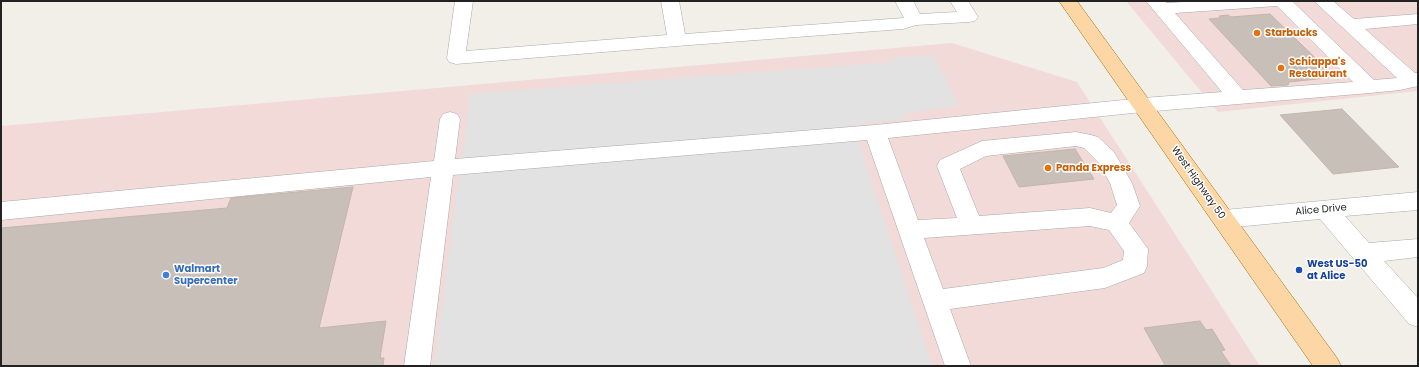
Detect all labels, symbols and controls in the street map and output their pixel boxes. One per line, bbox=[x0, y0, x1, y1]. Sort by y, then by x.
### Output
place label: Starbucks bbox=[1265, 27, 1318, 39]
marker: Starbucks bbox=[1252, 28, 1262, 38]
place label: Schiappa's Restaurant bbox=[1289, 56, 1347, 80]
marker: Schiappa's Restaurant bbox=[1276, 63, 1286, 73]
street label: West Highway 50 bbox=[1168, 144, 1228, 222]
place label: Panda Express bbox=[1056, 162, 1131, 174]
marker: Panda Express bbox=[1043, 163, 1053, 173]
street label: Alice Drive bbox=[1295, 202, 1347, 218]
place label: West US-50 at Alice bbox=[1307, 258, 1367, 282]
place label: Walmart Supercenter bbox=[174, 263, 238, 286]
marker: West US-50 at Alice bbox=[1294, 265, 1304, 275]
marker: Walmart Supercenter bbox=[161, 270, 171, 280]

